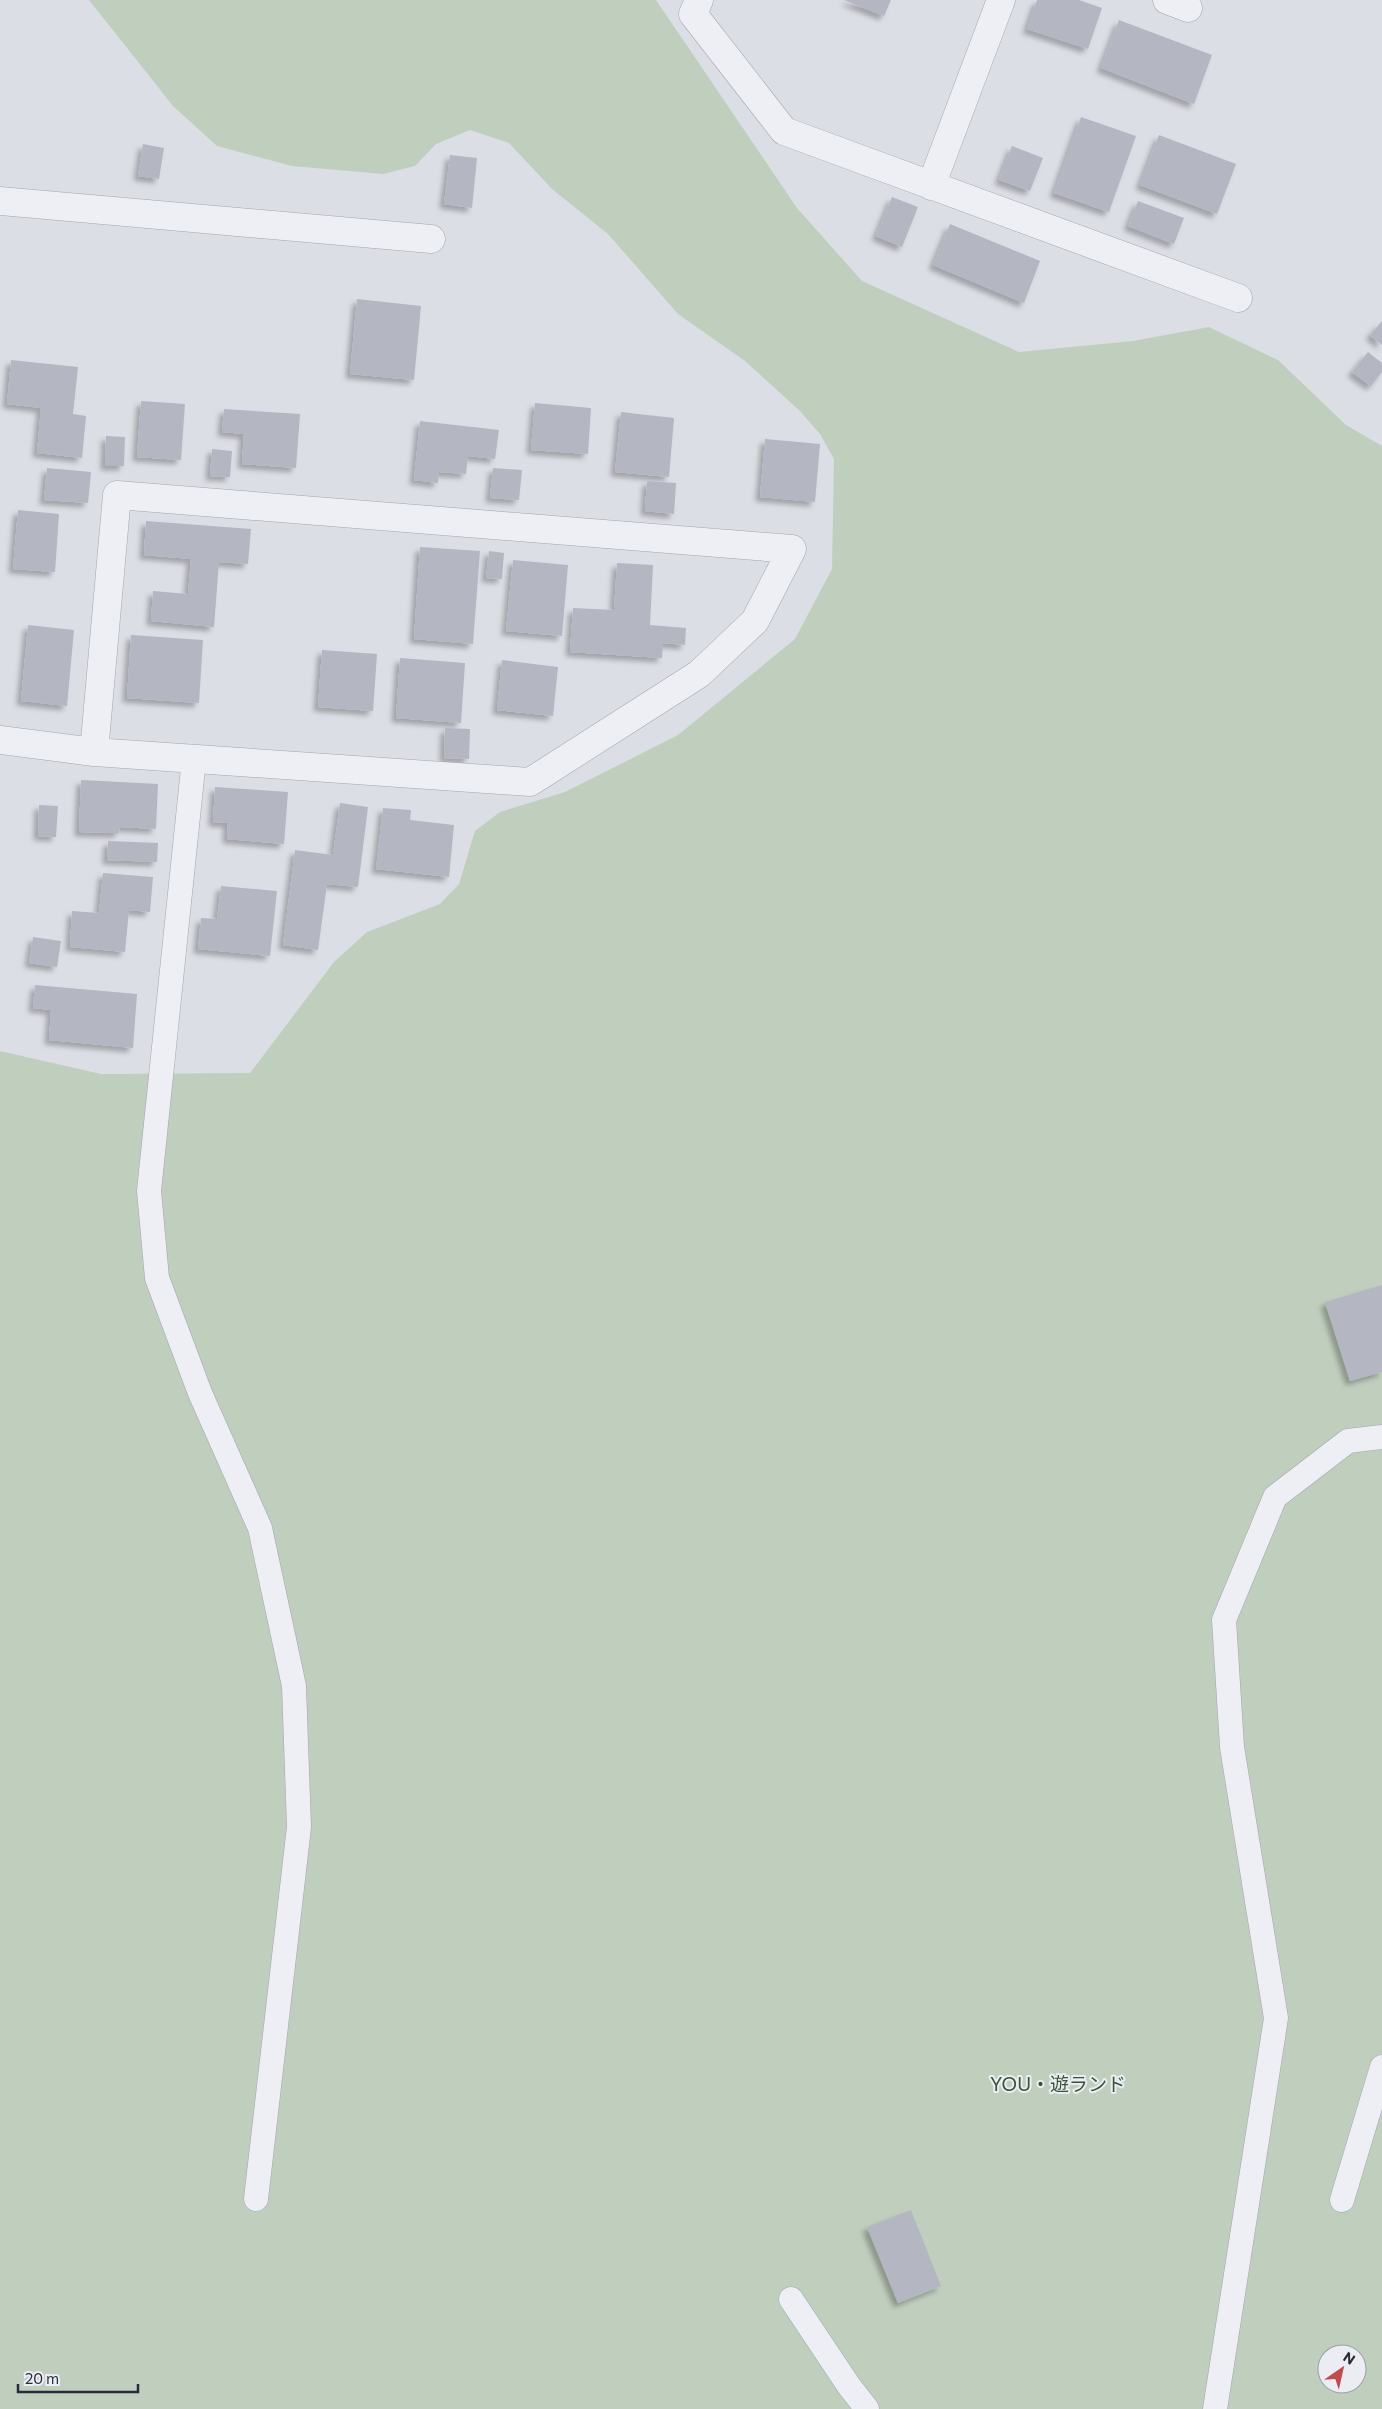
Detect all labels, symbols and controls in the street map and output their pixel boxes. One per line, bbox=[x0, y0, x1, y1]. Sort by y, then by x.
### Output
park label: YOU・遊ランド bbox=[990, 2072, 1126, 2095]
north arrow bbox=[1317, 2344, 1367, 2394]
text: N bbox=[1340, 2348, 1359, 2368]
scale bar bbox=[18, 2362, 138, 2394]
text: 20 m bbox=[25, 2369, 59, 2387]

